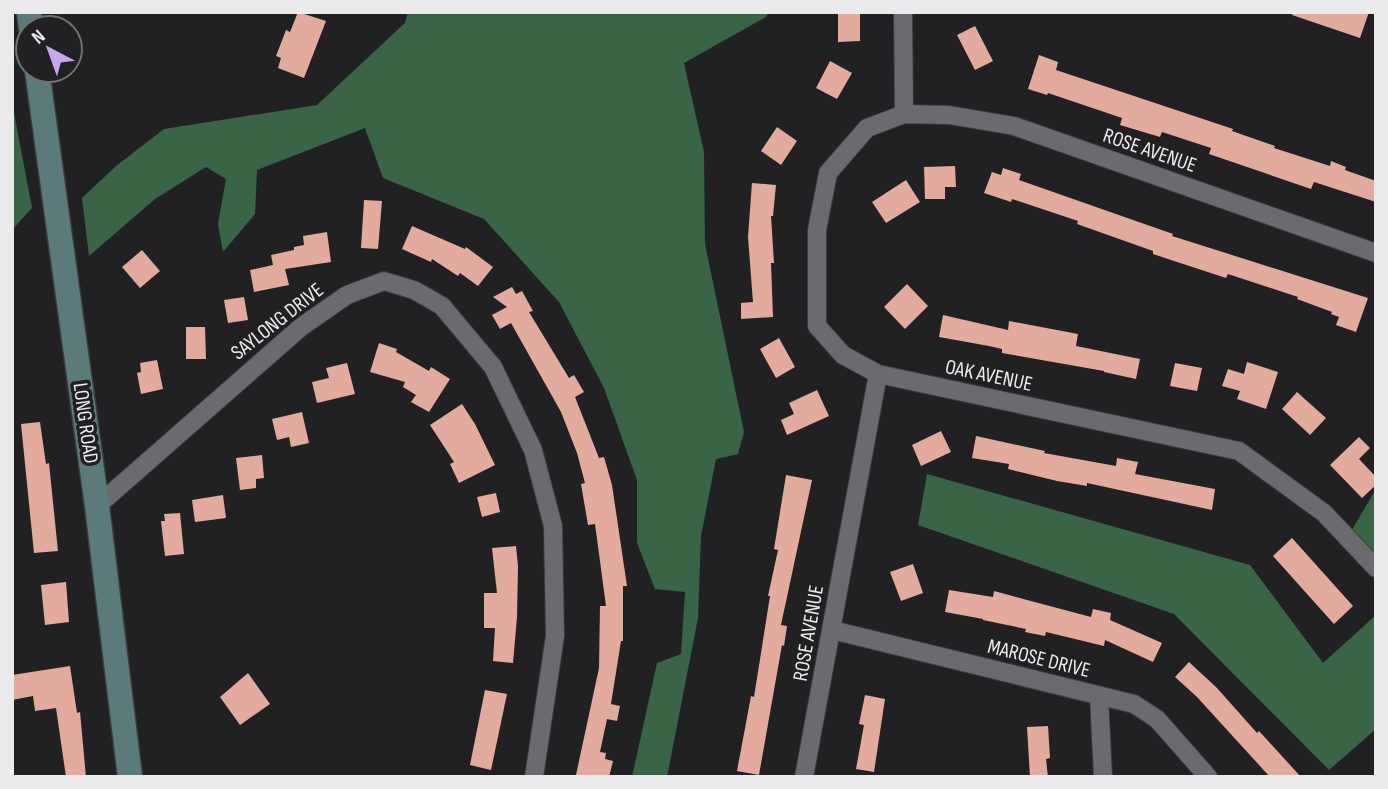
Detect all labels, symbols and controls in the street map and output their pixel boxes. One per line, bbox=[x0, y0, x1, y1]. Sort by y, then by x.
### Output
north arrow bbox=[14, 14, 84, 84]
text: N bbox=[27, 25, 50, 49]
street label: ROSE AVENUE bbox=[1100, 123, 1200, 178]
street label: SAYLONG DRIVE bbox=[226, 278, 329, 365]
street label: OAK AVENUE bbox=[943, 354, 1035, 397]
street label: LONG ROAD bbox=[67, 381, 104, 465]
street label: ROSE AVENUE bbox=[788, 583, 829, 683]
street label: MAROSE DRIVE bbox=[985, 634, 1093, 683]

